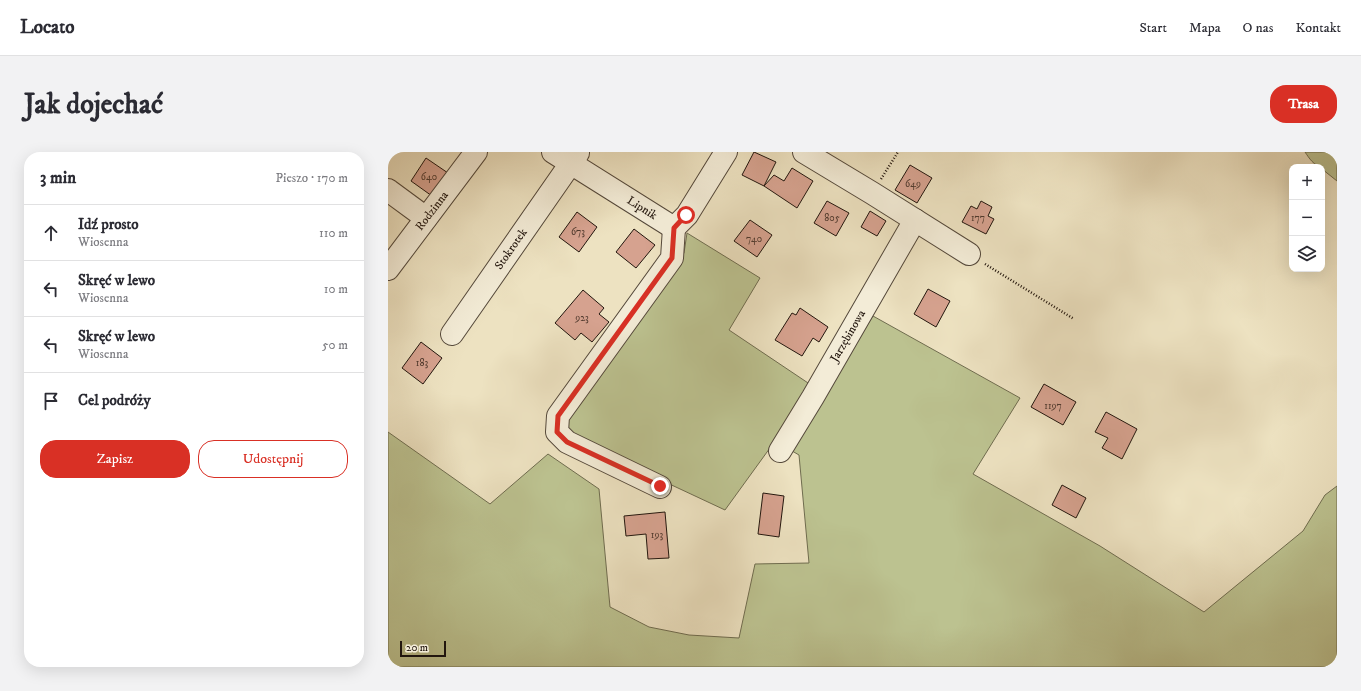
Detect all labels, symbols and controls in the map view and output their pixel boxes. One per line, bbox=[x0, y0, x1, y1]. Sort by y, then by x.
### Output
text: Locato bbox=[20, 16, 75, 39]
text: Start bbox=[1139, 19, 1167, 37]
text: Mapa bbox=[1189, 19, 1221, 37]
text: O nas bbox=[1243, 19, 1273, 37]
text: Kontakt bbox=[1295, 19, 1341, 37]
button: Trasa bbox=[1270, 85, 1337, 123]
text: Jak dojechać bbox=[24, 87, 163, 122]
map controls bbox=[1289, 164, 1325, 272]
button: + bbox=[1289, 164, 1325, 200]
text: 3 min bbox=[40, 167, 76, 189]
text: Pieszo · 170 m bbox=[276, 170, 348, 186]
house number: 640 bbox=[421, 171, 437, 183]
house number: 649 bbox=[905, 178, 921, 190]
street label: Rodzinna bbox=[412, 188, 452, 234]
street label: Lipnik bbox=[624, 193, 660, 223]
button: − bbox=[1289, 200, 1325, 236]
route start bbox=[677, 206, 695, 224]
house number: 805 bbox=[824, 212, 840, 224]
house number: 177 bbox=[971, 212, 985, 224]
text: Idź prosto bbox=[78, 215, 139, 234]
icon: ahead bbox=[40, 222, 62, 244]
text: 110 m bbox=[319, 225, 348, 241]
street label: Stokrotek bbox=[491, 225, 531, 273]
house number: 673 bbox=[571, 226, 585, 238]
house number: 740 bbox=[746, 233, 762, 245]
text: Wiosenna bbox=[78, 234, 128, 250]
button: layers bbox=[1289, 236, 1325, 272]
text: Skręć w lewo bbox=[78, 271, 155, 290]
icon: left bbox=[40, 278, 62, 300]
text: 10 m bbox=[324, 281, 348, 297]
text: Wiosenna bbox=[78, 290, 128, 306]
street label: Jarzębinowa bbox=[827, 306, 869, 366]
house number: 923 bbox=[574, 312, 589, 324]
text: Skręć w lewo bbox=[78, 327, 155, 346]
icon: left bbox=[40, 334, 62, 356]
text: 50 m bbox=[322, 337, 348, 353]
text: Wiosenna bbox=[78, 346, 128, 362]
house number: 183 bbox=[416, 357, 428, 369]
icon: arrive bbox=[40, 390, 62, 412]
text: Cel podróży bbox=[78, 391, 151, 410]
house number: 1197 bbox=[1044, 400, 1062, 412]
button: Zapisz bbox=[40, 440, 190, 478]
button: Udostępnij bbox=[198, 440, 348, 478]
route end bbox=[651, 477, 669, 495]
house number: 193 bbox=[651, 529, 663, 541]
scale bar bbox=[400, 639, 446, 658]
text: 20 m bbox=[406, 641, 428, 655]

